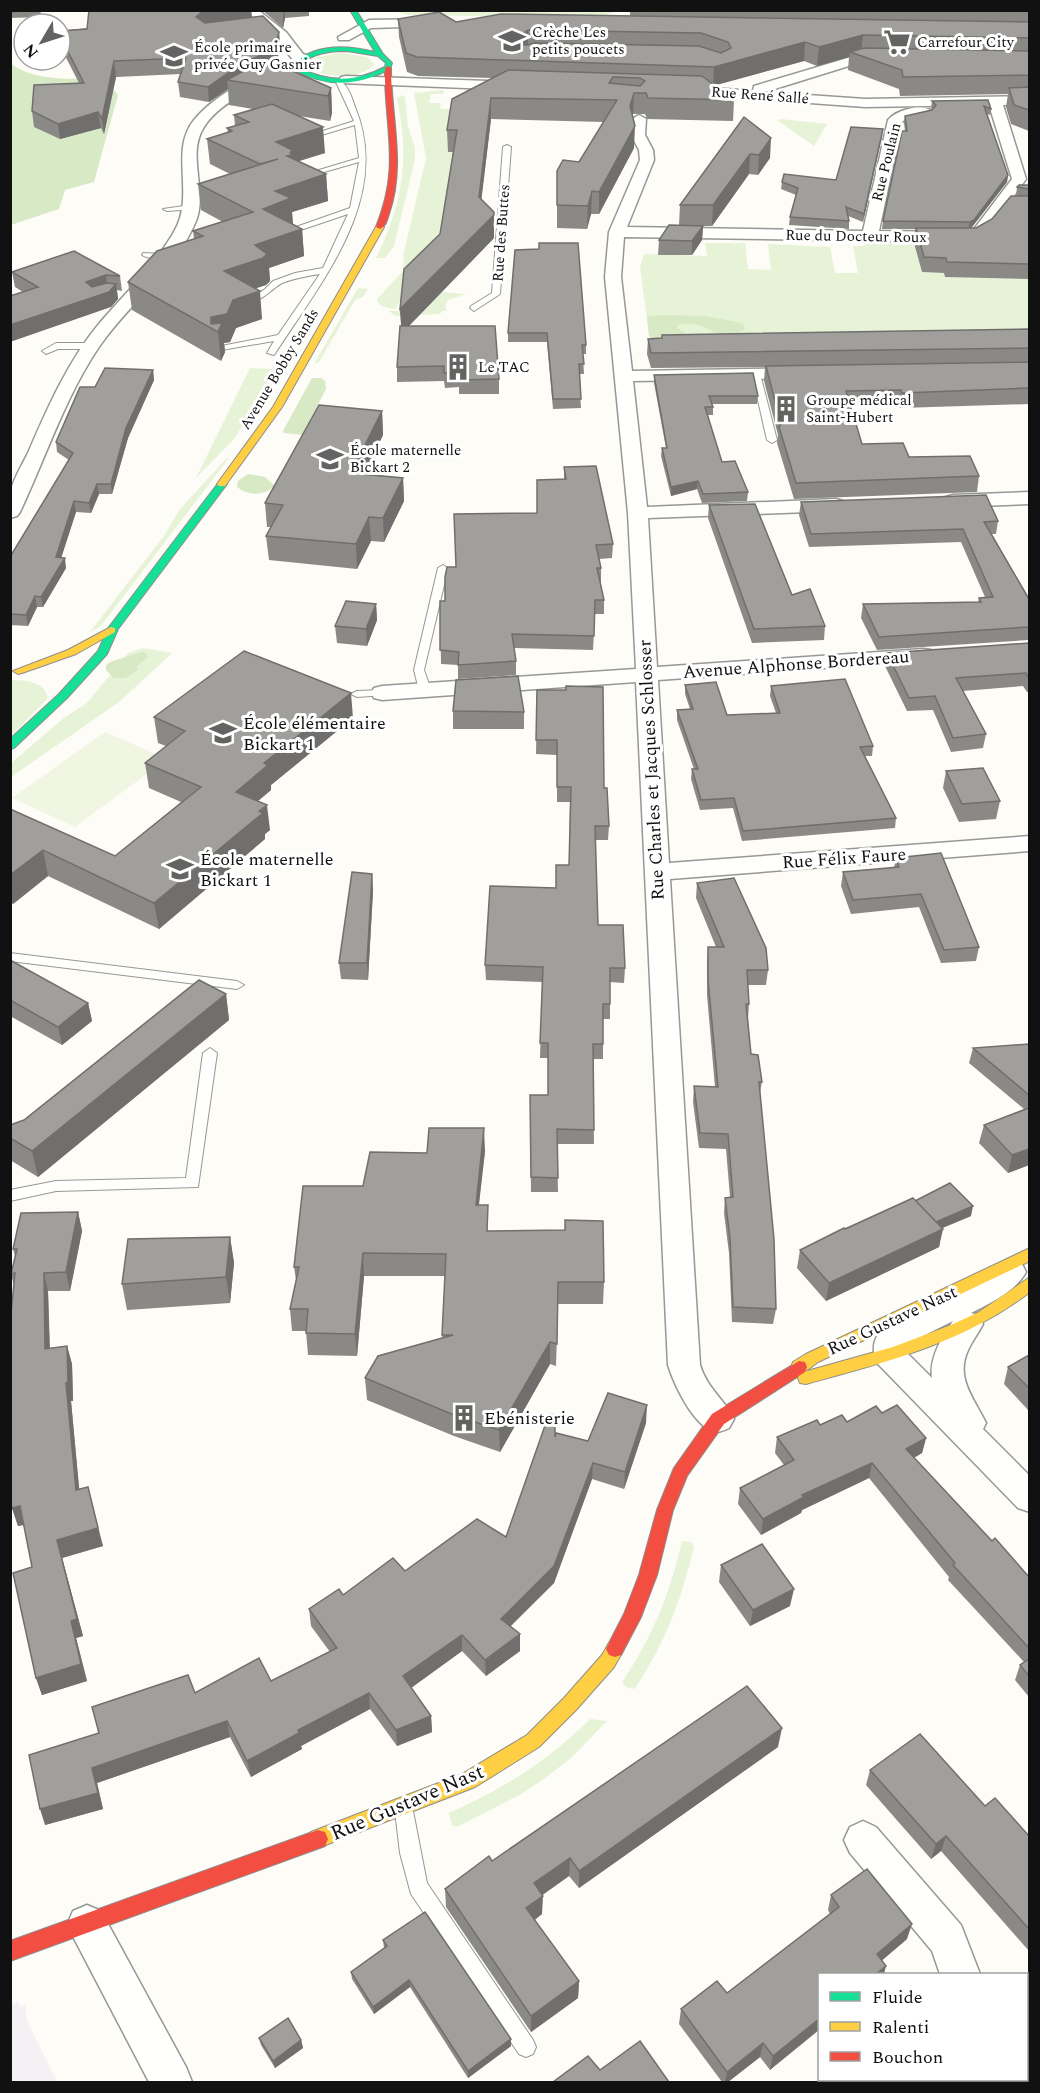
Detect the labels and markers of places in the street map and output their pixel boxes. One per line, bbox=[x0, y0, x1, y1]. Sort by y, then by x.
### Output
place label: Crèche Les petits poucets bbox=[532, 21, 625, 61]
school or university icon: Crèche Les petits poucets bbox=[497, 26, 527, 56]
supermarket icon: Carrefour City bbox=[882, 27, 912, 57]
place label: Carrefour City bbox=[917, 31, 1015, 54]
place label: École primaire privée Guy Gasnier bbox=[194, 36, 321, 76]
school or university icon: École primaire privée Guy Gasnier bbox=[159, 41, 189, 71]
building icon: Le TAC bbox=[443, 352, 473, 382]
place label: Le TAC bbox=[478, 356, 530, 379]
place label: Groupe médical Saint-Hubert bbox=[806, 389, 912, 429]
building icon: Groupe médical Saint-Hubert bbox=[771, 394, 801, 424]
place label: École maternelle Bickart 2 bbox=[350, 439, 461, 479]
school or university icon: École maternelle Bickart 2 bbox=[315, 444, 345, 474]
place label: École élémentaire Bickart 1 bbox=[243, 710, 386, 758]
school or university icon: École élémentaire Bickart 1 bbox=[208, 718, 238, 748]
place label: École maternelle Bickart 1 bbox=[200, 846, 334, 894]
school or university icon: École maternelle Bickart 1 bbox=[165, 854, 195, 884]
building icon: Ebénisterie bbox=[449, 1403, 479, 1433]
place label: Ebénisterie bbox=[484, 1405, 575, 1432]

